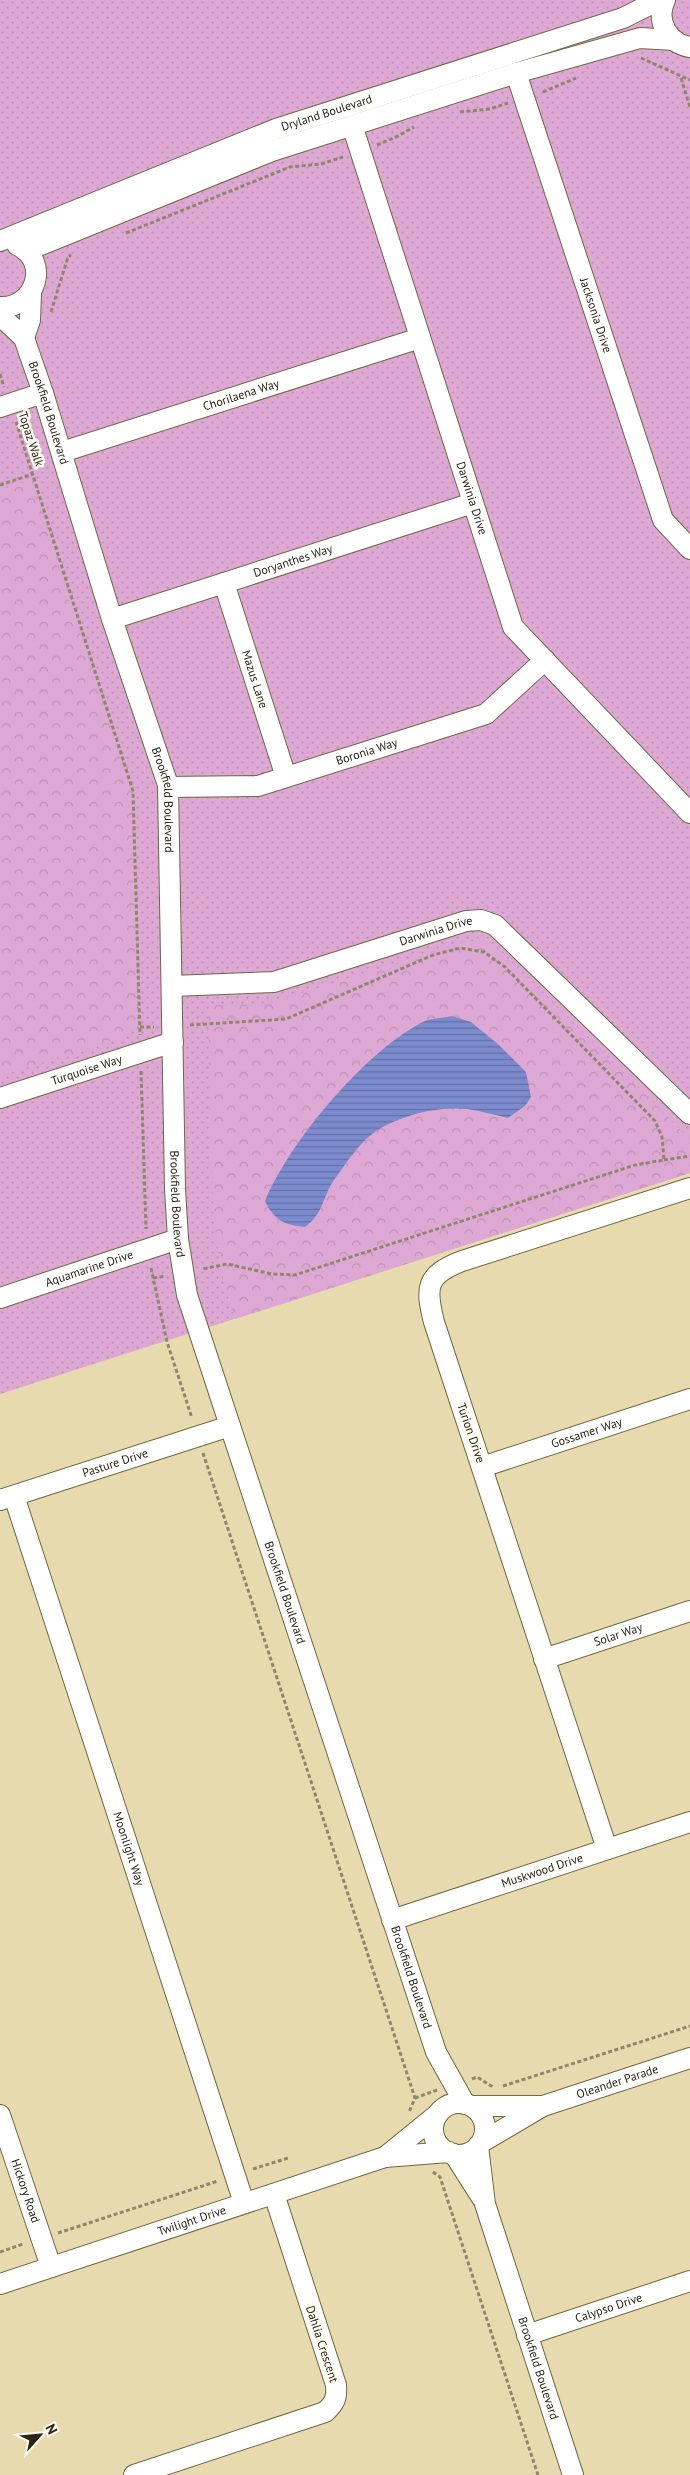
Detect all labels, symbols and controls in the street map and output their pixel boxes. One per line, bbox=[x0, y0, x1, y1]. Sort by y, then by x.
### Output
street label: Dryland Boulevard bbox=[279, 91, 374, 134]
street label: Jacksonia Drive bbox=[577, 275, 615, 354]
street label: Brookfield Boulevard bbox=[26, 359, 72, 466]
street label: Chorilaena Way bbox=[201, 375, 281, 414]
street label: Topaz Walk bbox=[16, 410, 47, 468]
street label: Darwinia Drive bbox=[453, 460, 491, 537]
street label: Doryanthes Way bbox=[251, 541, 335, 580]
street label: Mazus Lane bbox=[239, 648, 272, 710]
street label: Boronia Way bbox=[334, 734, 400, 768]
street label: Brookfield Boulevard bbox=[149, 745, 177, 853]
street label: Darwinia Drive bbox=[397, 913, 473, 949]
street label: Turquoise Way bbox=[49, 1051, 124, 1088]
street label: Brookfield Boulevard bbox=[167, 1150, 189, 1258]
street label: Aquamarine Drive bbox=[43, 1246, 135, 1289]
street label: Turion Drive bbox=[454, 1401, 489, 1465]
street label: Gossamer Way bbox=[549, 1414, 624, 1451]
street label: Pasture Drive bbox=[80, 1445, 150, 1480]
street label: Brookfield Boulevard bbox=[261, 1539, 309, 1646]
street label: Solar Way bbox=[592, 1619, 645, 1649]
street label: Moonlight Way bbox=[110, 1810, 148, 1888]
street label: Muskwood Drive bbox=[499, 1850, 585, 1891]
street label: Brookfield Boulevard bbox=[388, 1924, 436, 2030]
street label: Oleander Parade bbox=[574, 2061, 660, 2102]
street label: Hickory Road bbox=[8, 2157, 44, 2225]
street label: Twilight Drive bbox=[156, 2202, 228, 2239]
street label: Calypso Drive bbox=[573, 2289, 644, 2326]
street label: Dahlia Crescent bbox=[303, 2303, 342, 2384]
street label: Brookfield Boulevard bbox=[515, 2315, 562, 2421]
north arrow bbox=[15, 2410, 65, 2460]
text: N bbox=[41, 2421, 62, 2437]

